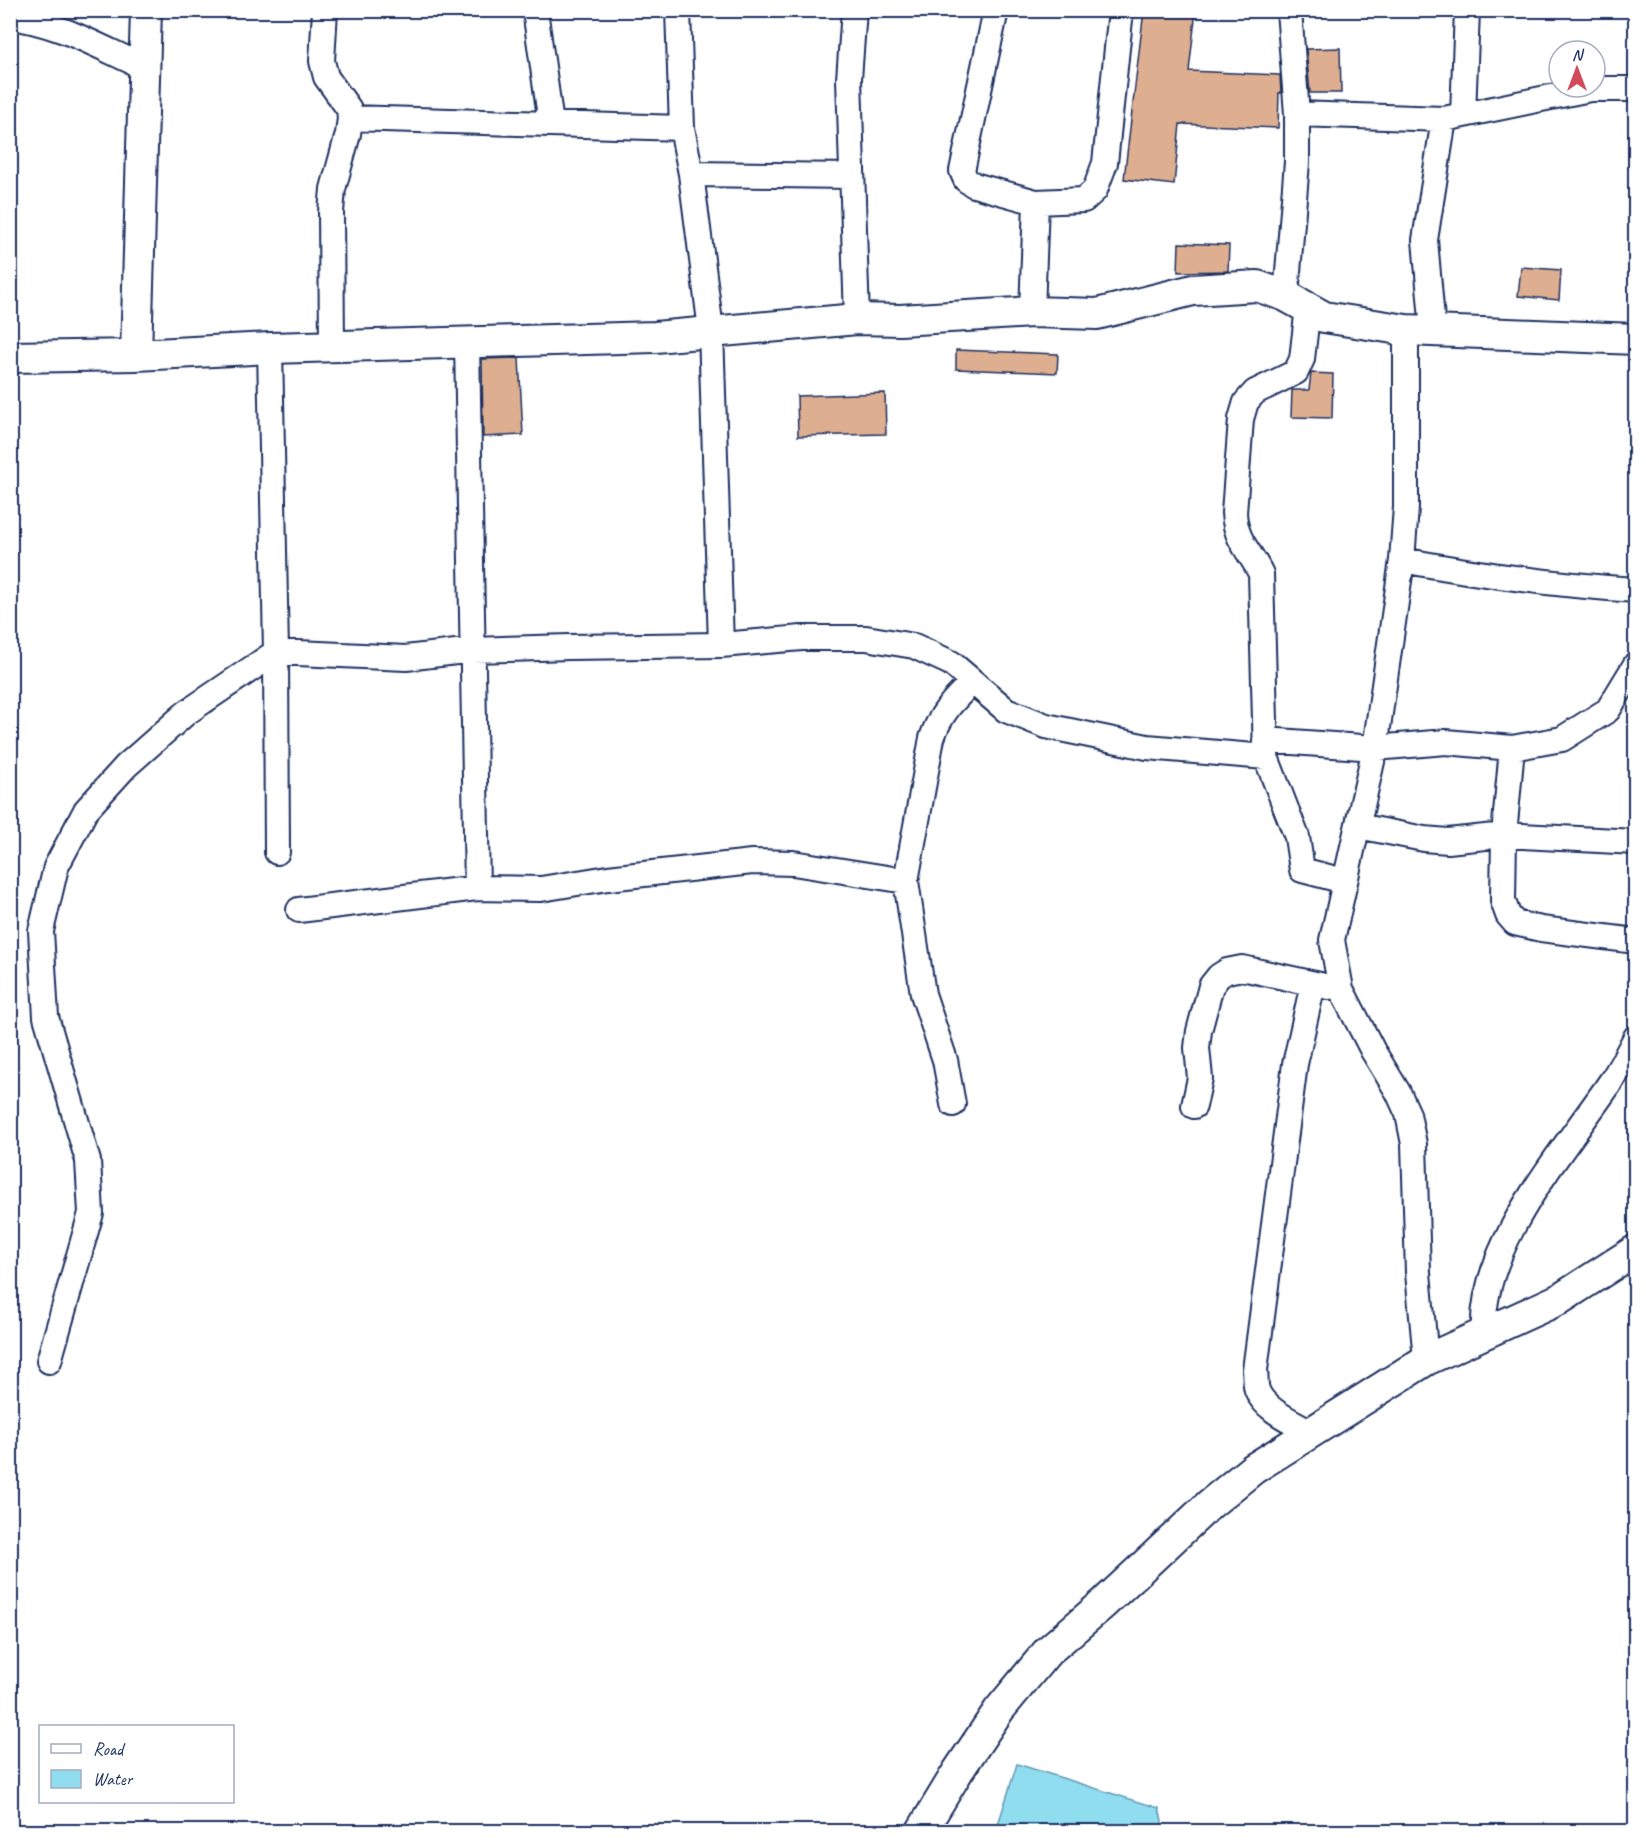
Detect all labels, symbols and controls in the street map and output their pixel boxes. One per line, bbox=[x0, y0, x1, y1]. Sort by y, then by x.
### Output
north arrow bbox=[1547, 39, 1607, 99]
text: N bbox=[1572, 45, 1585, 65]
legend bbox=[39, 1725, 234, 1803]
text: Road bbox=[93, 1738, 126, 1760]
text: Water bbox=[93, 1768, 134, 1790]

